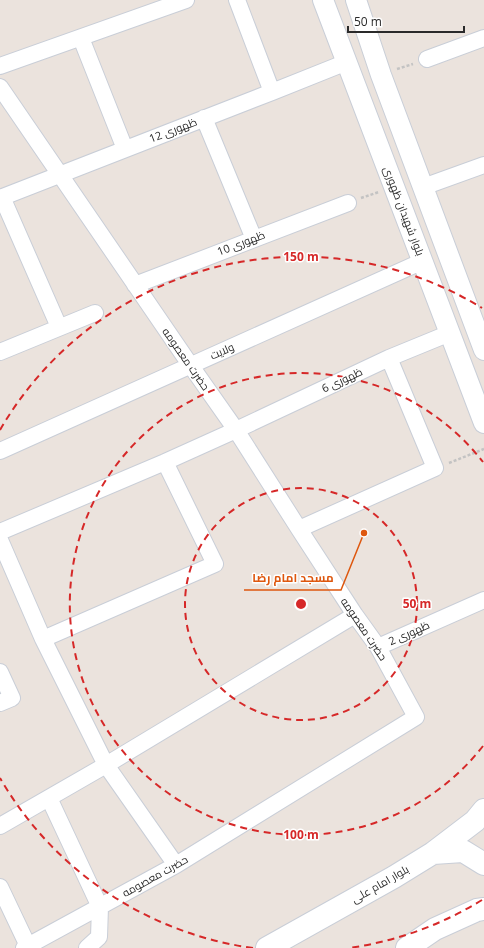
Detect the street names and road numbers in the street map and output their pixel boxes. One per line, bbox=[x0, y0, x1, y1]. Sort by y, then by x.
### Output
street label: ظهوری 12 bbox=[147, 114, 199, 145]
street label: بلوار شهیدان ظهوری bbox=[381, 164, 428, 258]
street label: ظهوری 10 bbox=[215, 227, 267, 258]
street label: حضرت معصومه bbox=[159, 324, 214, 393]
street label: ولایت bbox=[207, 339, 236, 362]
street label: ظهوری 6 bbox=[319, 364, 365, 396]
street label: حضرت معصومه bbox=[338, 594, 391, 663]
street label: ظهوری 2 bbox=[386, 617, 432, 648]
street label: حضرت معصومه bbox=[119, 851, 190, 900]
street label: بلوار امام علی bbox=[348, 861, 412, 907]

